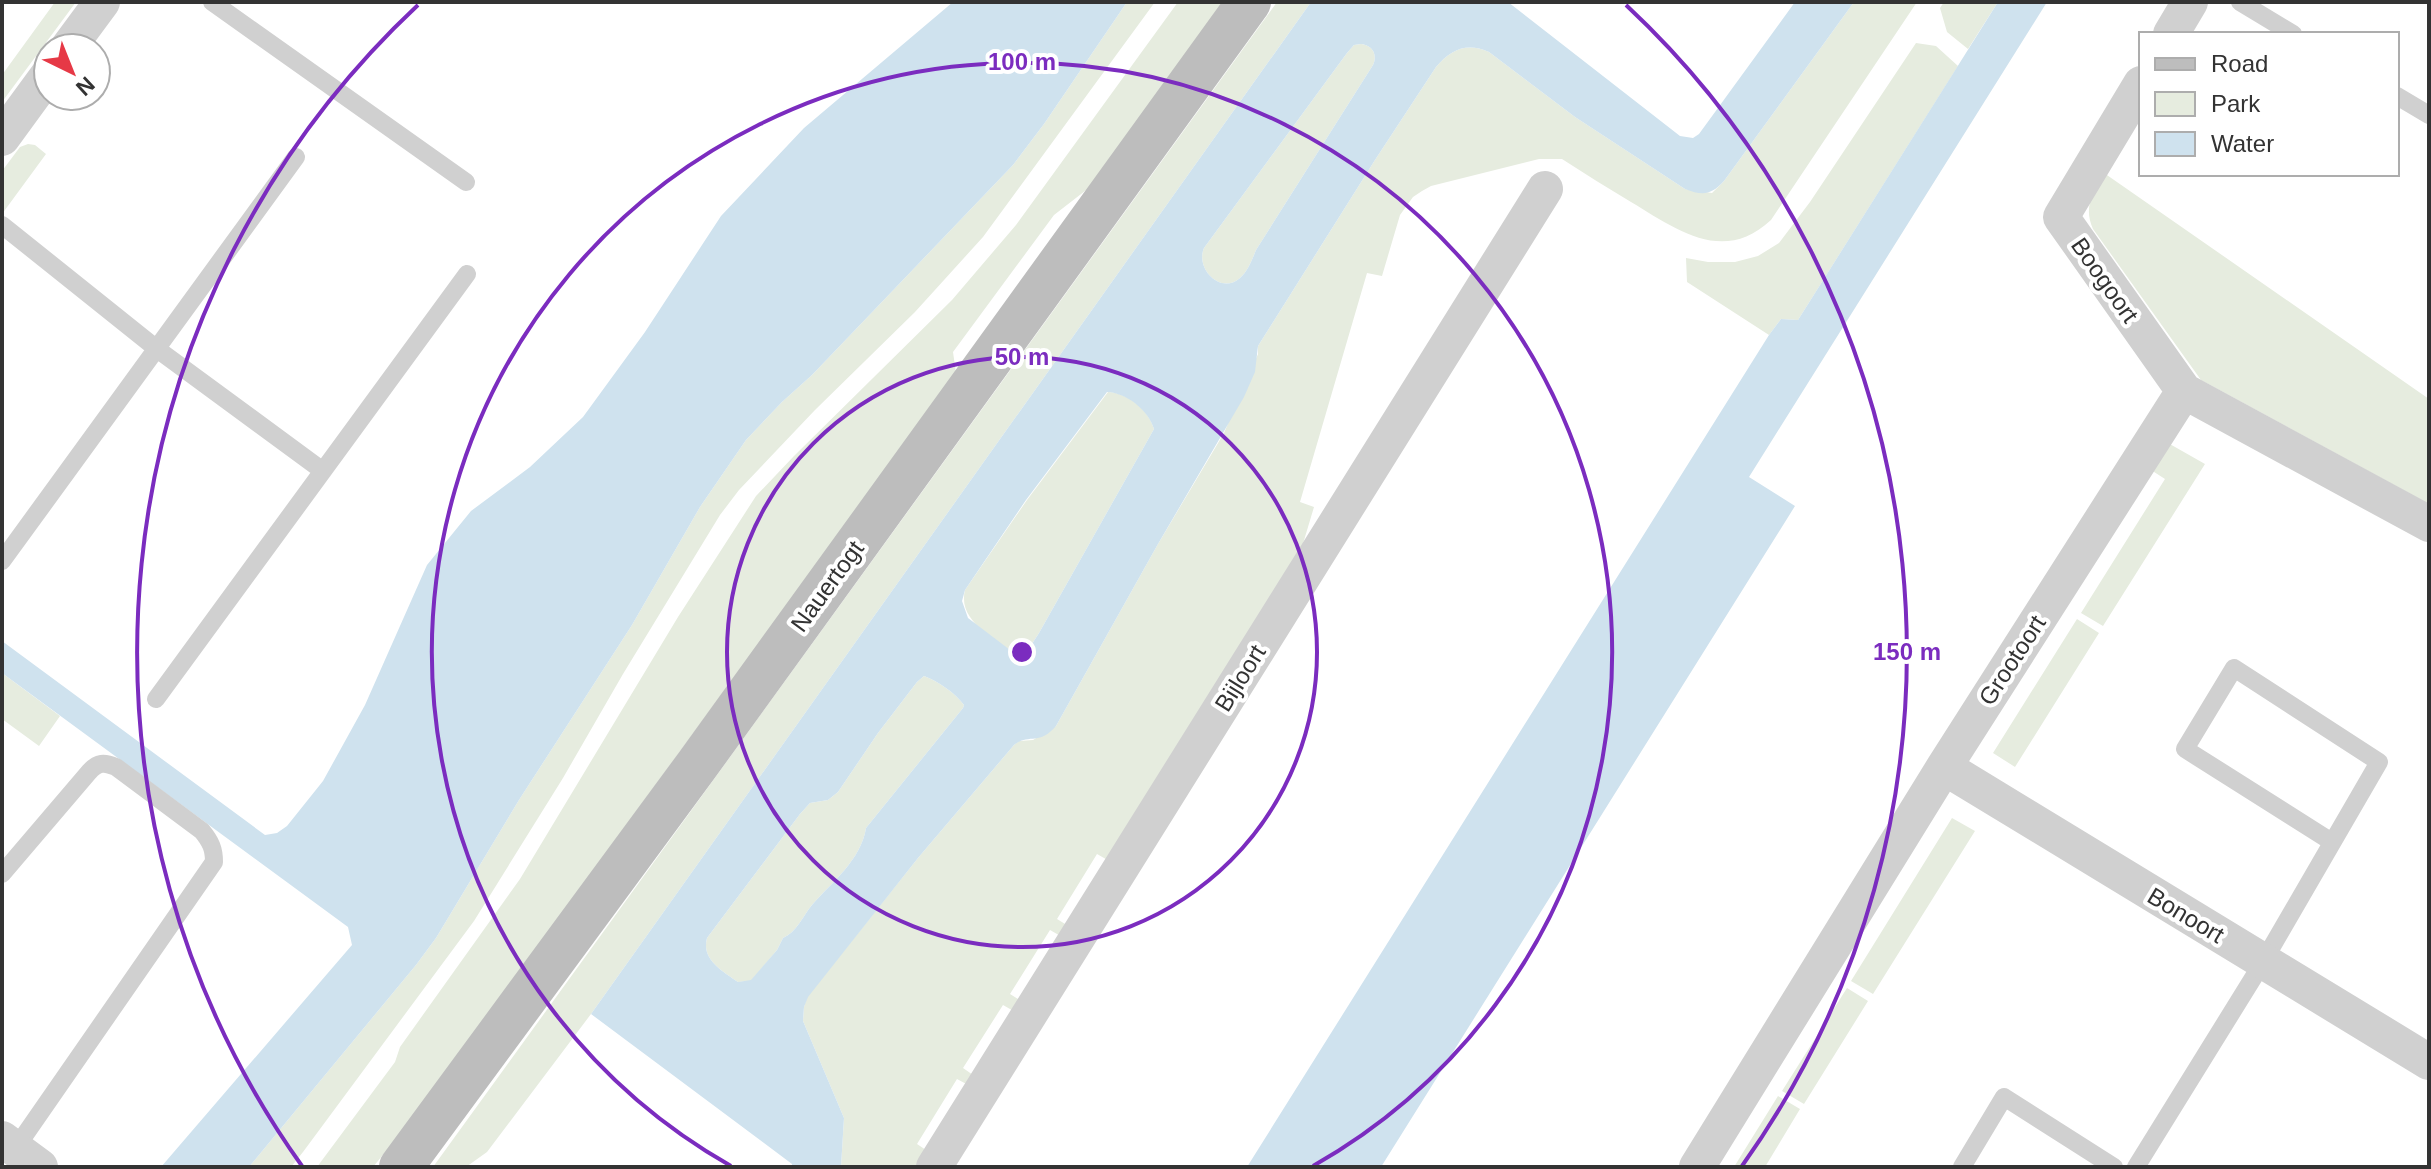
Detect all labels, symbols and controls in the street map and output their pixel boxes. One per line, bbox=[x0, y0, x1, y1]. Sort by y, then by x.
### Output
north arrow bbox=[32, 32, 112, 112]
legend bbox=[2139, 32, 2399, 176]
text: 100 m bbox=[988, 48, 1056, 75]
text: Road bbox=[2211, 50, 2268, 77]
text: N bbox=[71, 72, 100, 101]
text: Park bbox=[2211, 90, 2261, 117]
text: Water bbox=[2211, 130, 2274, 157]
street label: Boogoort bbox=[2066, 232, 2144, 328]
text: 50 m bbox=[995, 343, 1049, 370]
street label: Nauertogt bbox=[785, 535, 869, 637]
street label: Grootoort bbox=[1973, 610, 2051, 710]
centre of rings bbox=[1008, 638, 1036, 666]
text: 150 m bbox=[1873, 638, 1941, 665]
street label: Bijloort bbox=[1209, 639, 1271, 716]
street label: Bonoort bbox=[2143, 882, 2229, 948]

